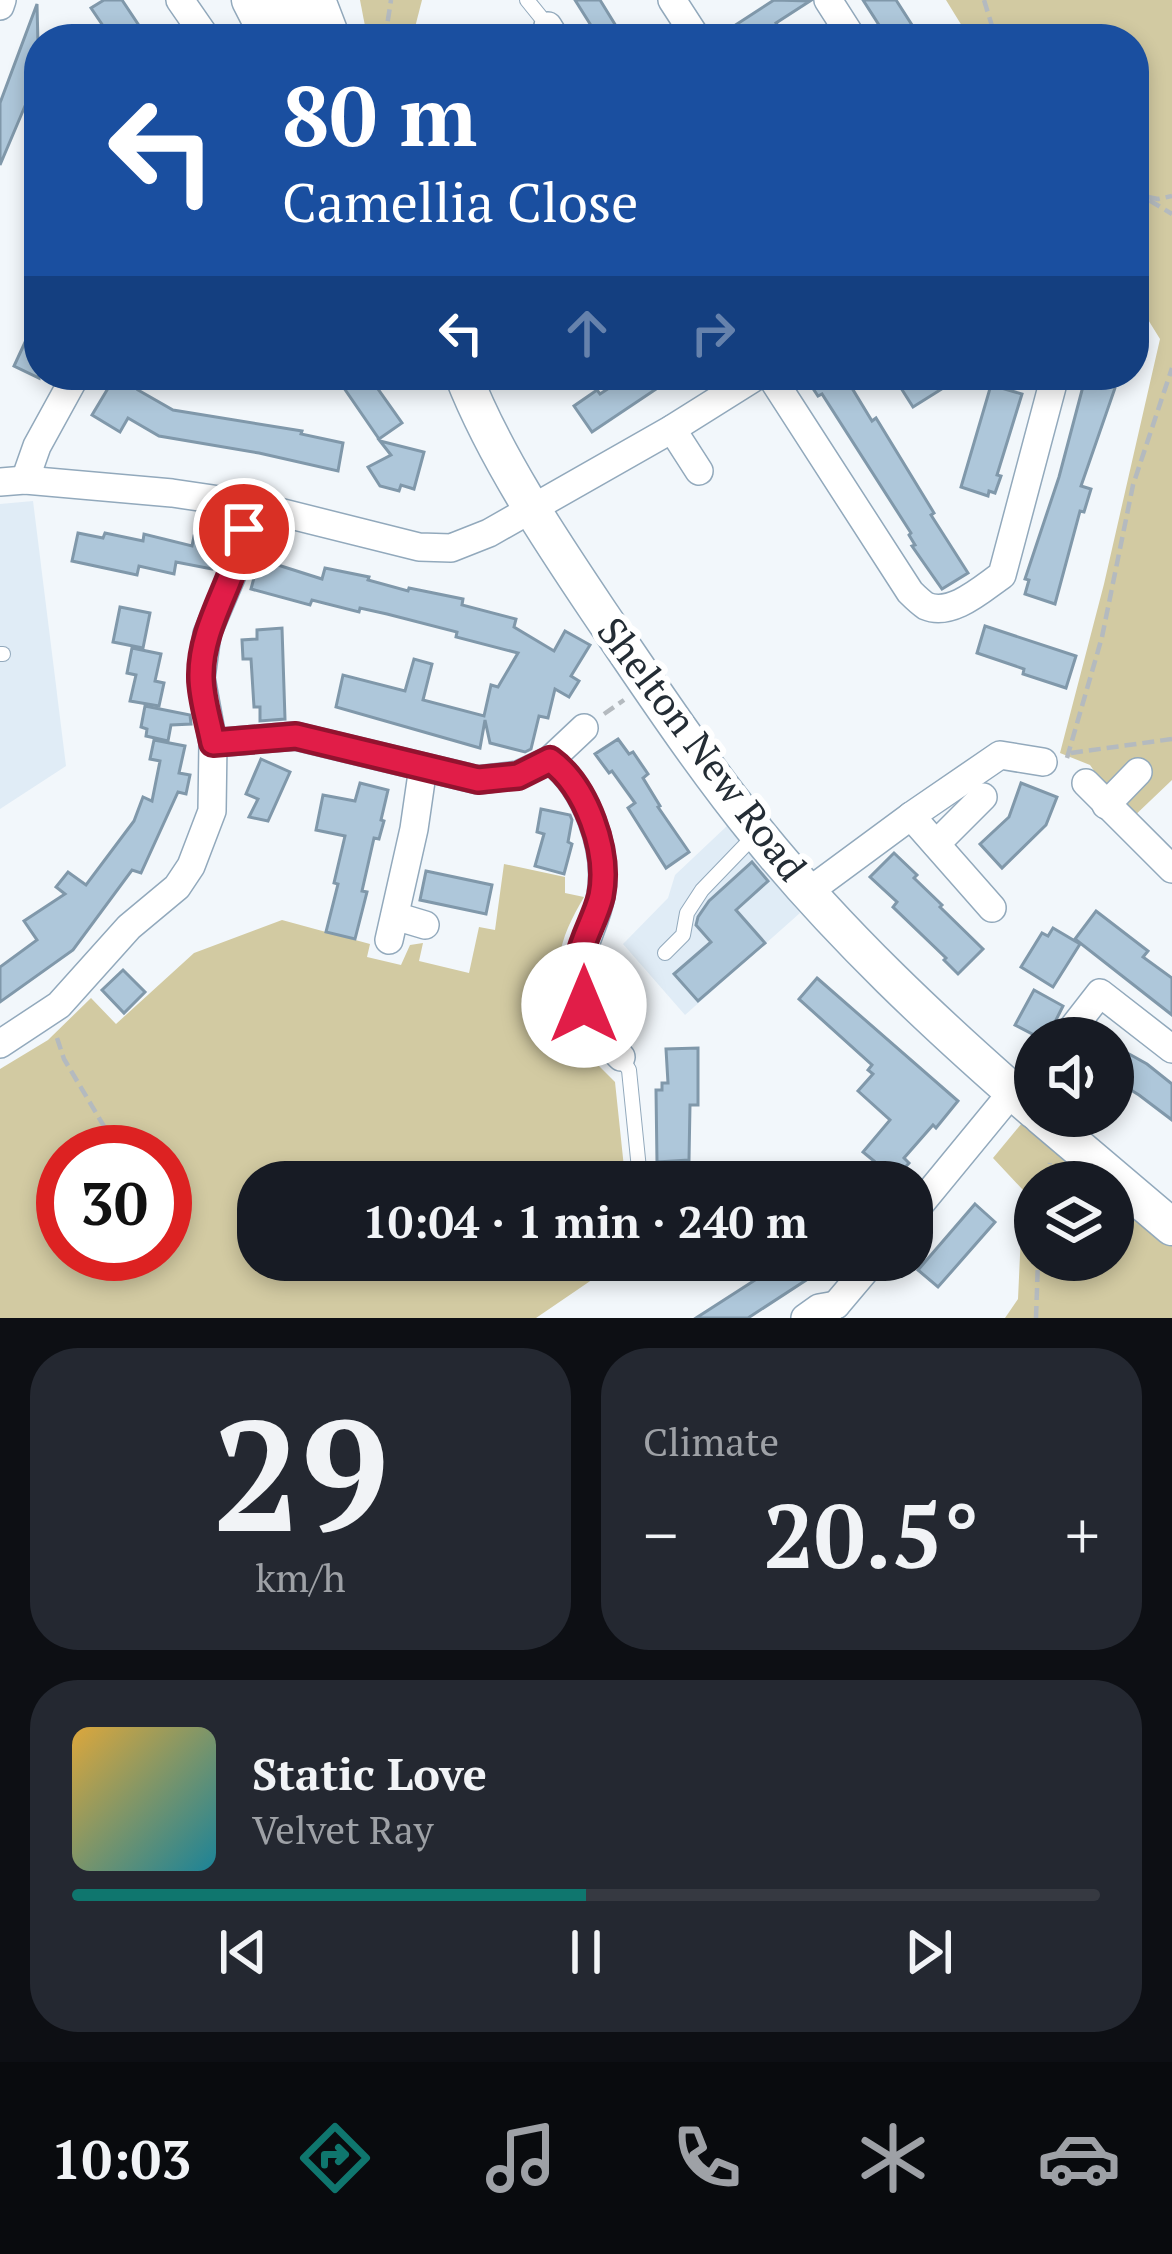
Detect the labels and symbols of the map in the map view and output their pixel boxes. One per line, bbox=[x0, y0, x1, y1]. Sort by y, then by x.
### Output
pin bbox=[193, 478, 295, 580]
street label: Shelton New Road bbox=[587, 606, 819, 891]
position arrow bbox=[521, 942, 647, 1068]
speed limit sign: 30 bbox=[36, 1125, 192, 1281]

